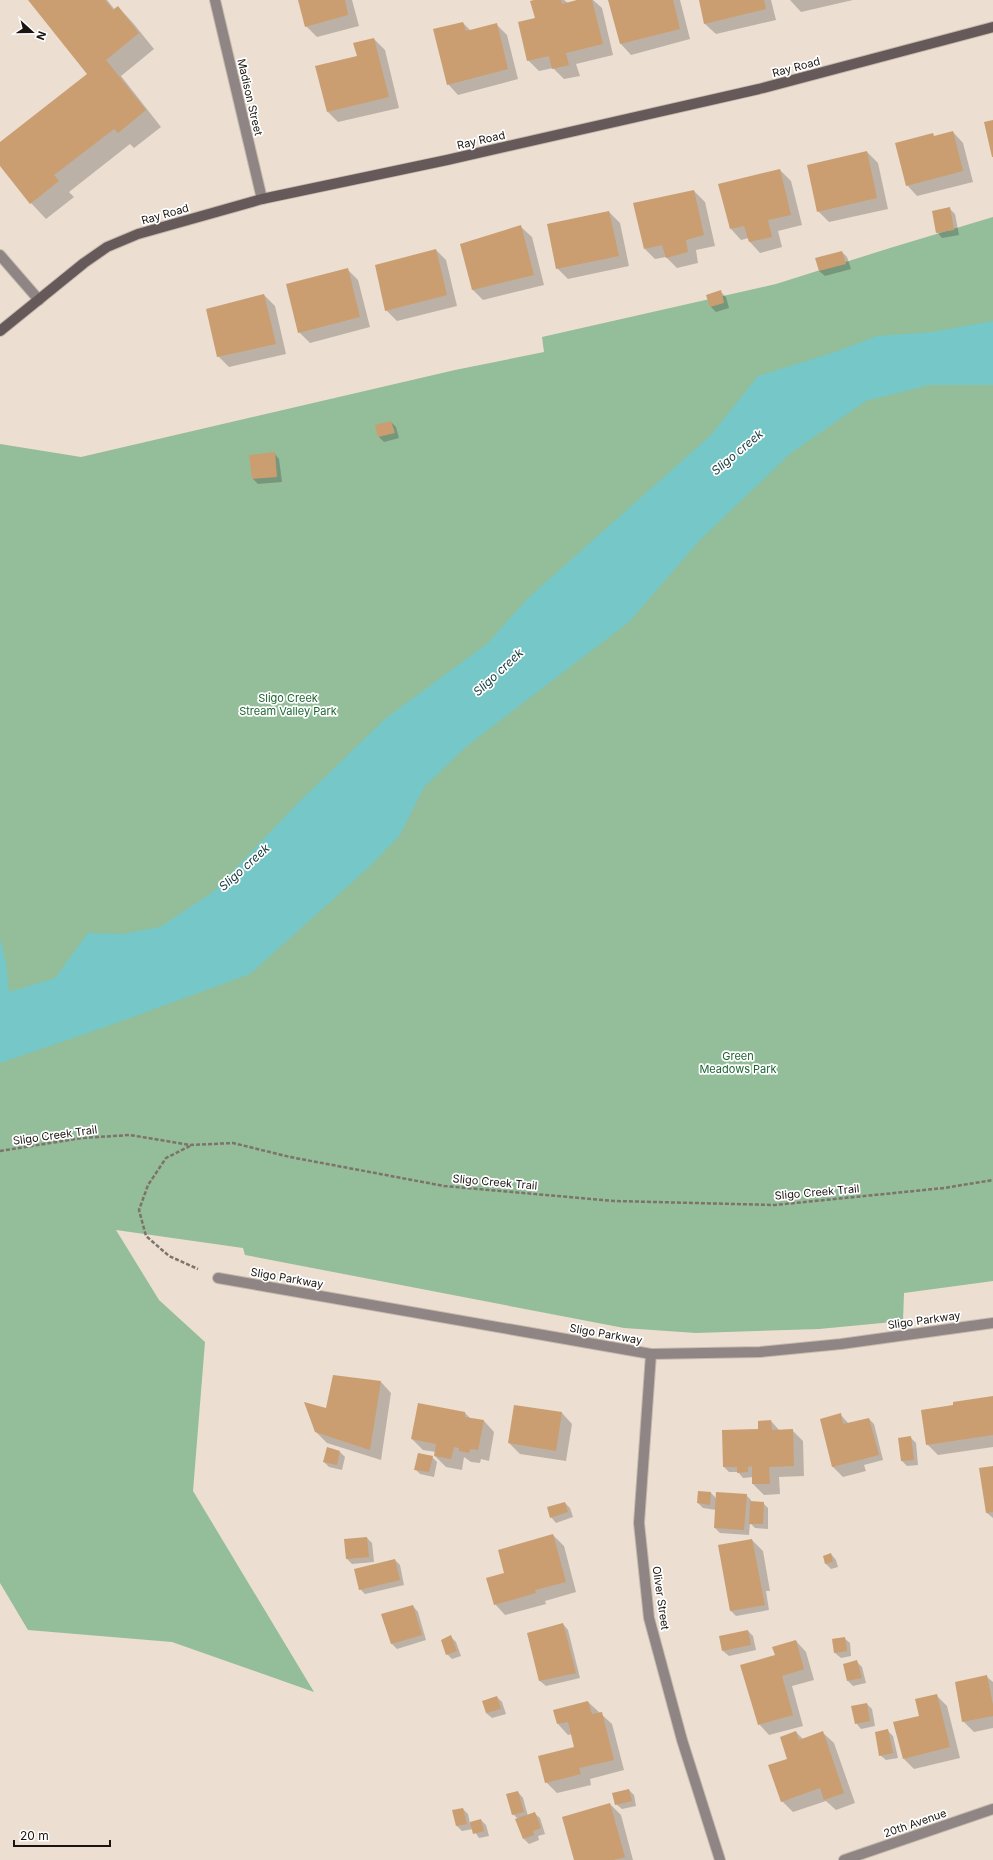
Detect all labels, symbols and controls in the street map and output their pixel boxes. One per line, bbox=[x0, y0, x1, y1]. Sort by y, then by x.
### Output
north arrow bbox=[12, 12, 52, 52]
text: N bbox=[33, 29, 49, 42]
street label: Ray Road bbox=[771, 54, 821, 80]
street label: Madison Street bbox=[234, 57, 266, 137]
street label: Ray Road bbox=[456, 128, 506, 152]
street label: Ray Road bbox=[140, 201, 190, 227]
water label: Sligo creek bbox=[708, 426, 766, 478]
water label: Sligo creek bbox=[470, 645, 526, 699]
park label: Sligo Creek Stream Valley Park bbox=[239, 691, 337, 718]
water label: Sligo creek bbox=[216, 840, 273, 894]
park label: Green Meadows Park bbox=[699, 1049, 777, 1076]
street label: Sligo Creek Trail bbox=[12, 1122, 98, 1148]
street label: Sligo Creek Trail bbox=[452, 1171, 538, 1193]
street label: Sligo Creek Trail bbox=[774, 1181, 860, 1203]
street label: Sligo Parkway bbox=[250, 1265, 324, 1291]
street label: Sligo Parkway bbox=[887, 1308, 961, 1332]
street label: Sligo Parkway bbox=[569, 1321, 643, 1347]
street label: Oliver Street bbox=[650, 1565, 672, 1631]
street label: 20th Avenue bbox=[882, 1806, 948, 1840]
scale bar bbox=[14, 1822, 110, 1848]
text: 20 m bbox=[20, 1828, 49, 1843]

